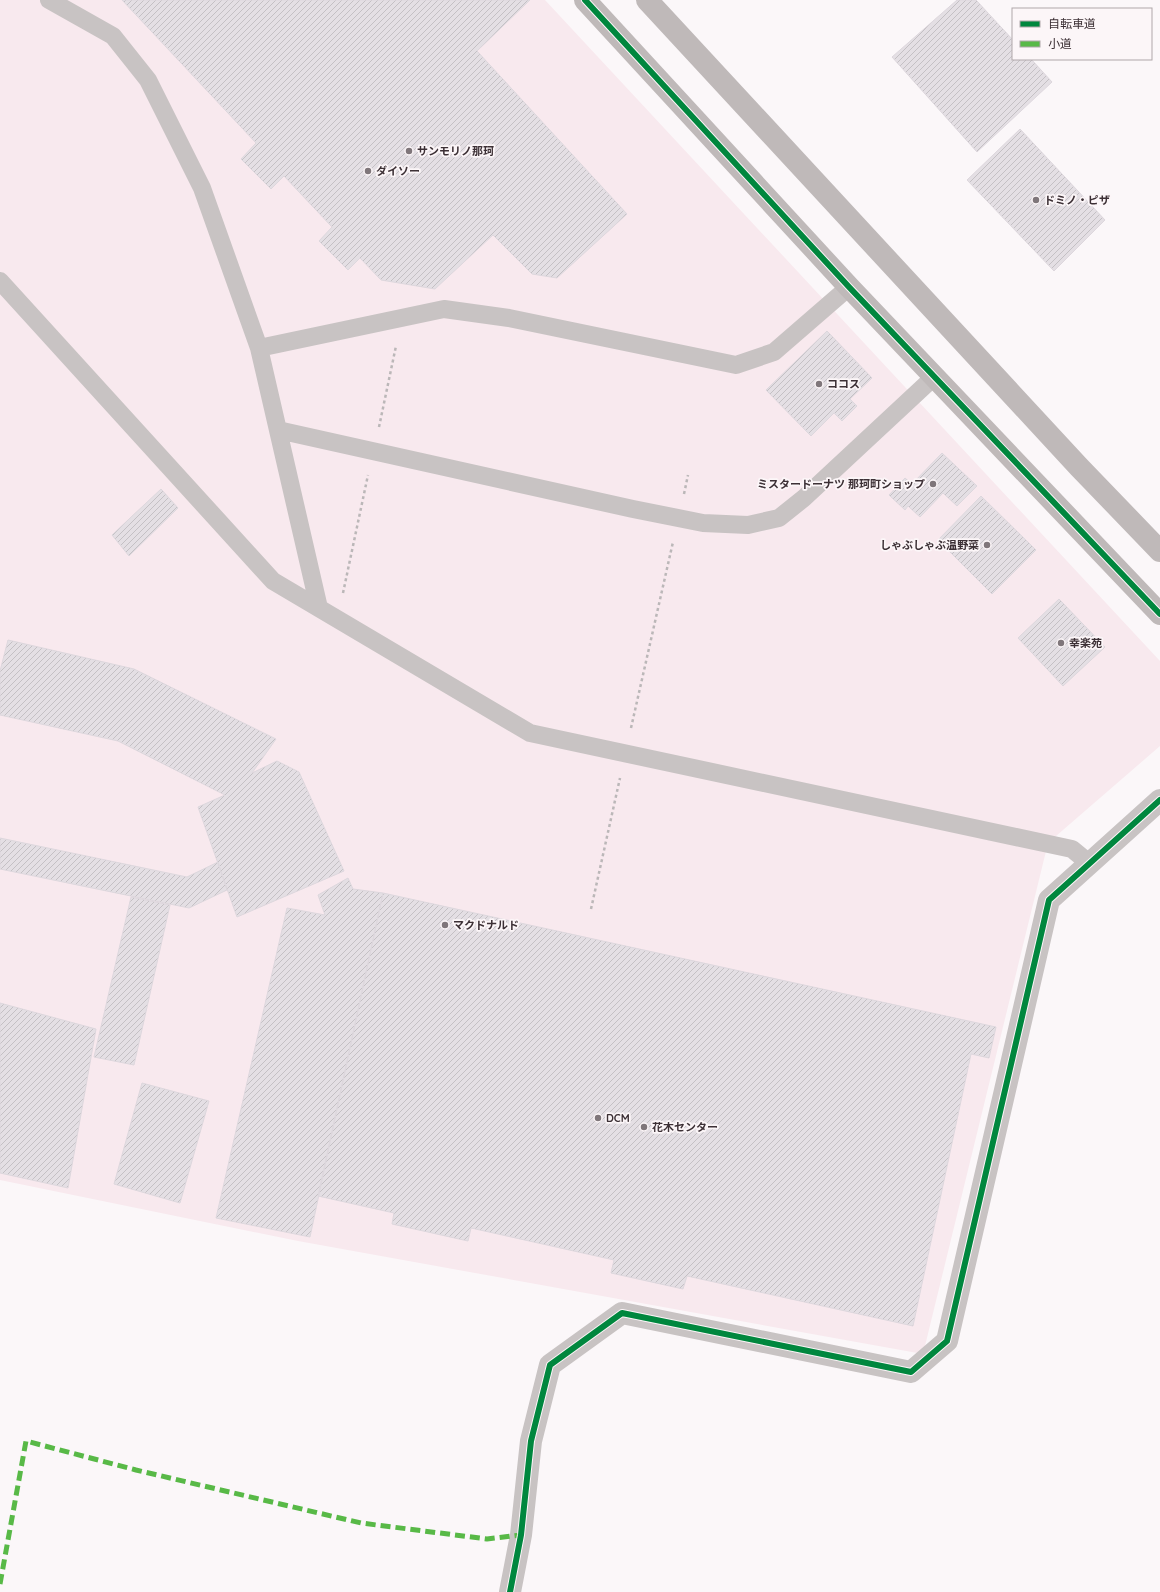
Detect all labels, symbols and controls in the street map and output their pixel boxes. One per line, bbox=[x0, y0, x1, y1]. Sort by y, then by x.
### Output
legend bbox=[1012, 8, 1152, 60]
text: 自転車道 bbox=[1048, 16, 1096, 31]
text: 小道 bbox=[1048, 36, 1072, 51]
place label: サンモリノ那珂 bbox=[417, 144, 494, 158]
marker: サンモリノ那珂 bbox=[404, 146, 414, 156]
place label: ダイソー bbox=[376, 164, 420, 178]
marker: ダイソー bbox=[363, 166, 373, 176]
place label: ドミノ・ピザ bbox=[1044, 193, 1110, 207]
marker: ドミノ・ピザ bbox=[1031, 195, 1041, 205]
place label: ココス bbox=[827, 377, 860, 391]
marker: ココス bbox=[814, 379, 824, 389]
place label: ミスタードーナツ 那珂町ショップ bbox=[757, 477, 925, 491]
marker: ミスタードーナツ 那珂町ショップ bbox=[928, 479, 938, 489]
place label: しゃぶしゃぶ温野菜 bbox=[880, 538, 979, 552]
marker: しゃぶしゃぶ温野菜 bbox=[982, 540, 992, 550]
place label: 幸楽苑 bbox=[1069, 636, 1102, 650]
marker: 幸楽苑 bbox=[1056, 638, 1066, 648]
place label: マクドナルド bbox=[453, 918, 519, 932]
marker: マクドナルド bbox=[440, 920, 450, 930]
place label: DCM bbox=[606, 1111, 630, 1125]
marker: DCM bbox=[593, 1113, 603, 1123]
place label: 花木センター bbox=[652, 1120, 718, 1134]
marker: 花木センター bbox=[639, 1122, 649, 1132]

